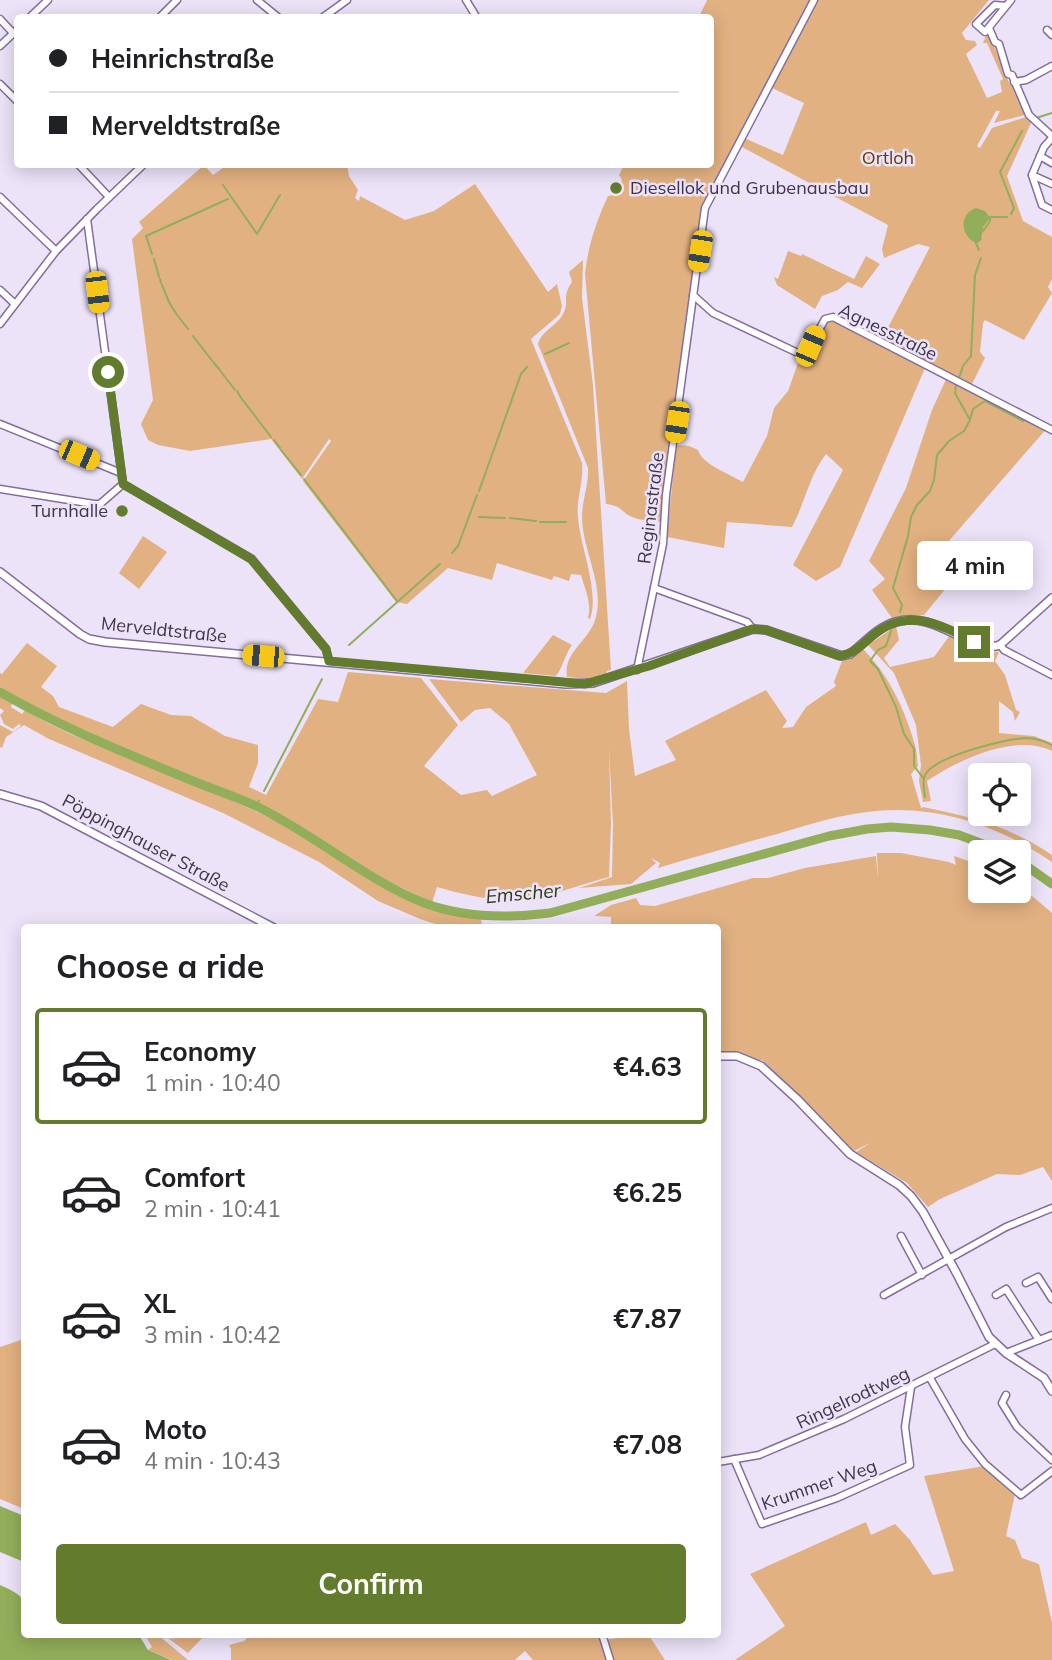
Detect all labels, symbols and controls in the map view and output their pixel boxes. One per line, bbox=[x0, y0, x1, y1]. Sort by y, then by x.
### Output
text: Heinrichstraße bbox=[91, 42, 274, 75]
text: Merveldtstraße bbox=[91, 109, 281, 142]
park label: Ortloh bbox=[862, 146, 914, 169]
place label: Diesellok und Grubenausbau bbox=[630, 176, 869, 199]
marker: Diesellok und Grubenausbau bbox=[608, 180, 624, 196]
car bbox=[687, 229, 714, 273]
car bbox=[85, 270, 110, 314]
street label: Agnesstraße bbox=[835, 298, 941, 365]
car bbox=[793, 323, 828, 369]
route start bbox=[92, 356, 124, 388]
car bbox=[664, 400, 691, 444]
car bbox=[56, 437, 103, 473]
street label: Reginastraße bbox=[632, 451, 669, 565]
place label: Turnhalle bbox=[31, 499, 108, 522]
marker: Turnhalle bbox=[114, 503, 130, 519]
callout: 4 min bbox=[916, 540, 1032, 590]
text: 4 min bbox=[945, 551, 1005, 580]
street label: Merveldtstraße bbox=[100, 611, 228, 648]
route end bbox=[958, 626, 990, 658]
car bbox=[242, 644, 285, 668]
map controls bbox=[968, 763, 1031, 903]
button: locate bbox=[968, 763, 1031, 826]
street label: Pöppinghauser Straße bbox=[59, 789, 234, 896]
button: layers bbox=[968, 840, 1031, 903]
water label: Emscher bbox=[485, 878, 563, 908]
text: Choose a ride bbox=[56, 946, 264, 986]
icon: car bbox=[60, 1035, 123, 1098]
text: Economy bbox=[144, 1035, 256, 1068]
text: €4.63 bbox=[613, 1050, 682, 1083]
text: 1 min · 10:40 bbox=[144, 1068, 281, 1097]
icon: car bbox=[60, 1161, 123, 1224]
text: Comfort bbox=[144, 1161, 245, 1194]
text: €6.25 bbox=[613, 1176, 682, 1209]
text: 2 min · 10:41 bbox=[144, 1194, 281, 1223]
icon: car bbox=[60, 1287, 123, 1350]
text: XL bbox=[144, 1287, 176, 1320]
text: €7.87 bbox=[613, 1302, 682, 1335]
text: 3 min · 10:42 bbox=[144, 1320, 281, 1349]
street label: Ringelrodtweg bbox=[793, 1361, 913, 1434]
icon: car bbox=[60, 1413, 123, 1476]
text: Moto bbox=[144, 1413, 207, 1446]
text: €7.08 bbox=[613, 1428, 682, 1461]
text: 4 min · 10:43 bbox=[144, 1446, 281, 1475]
street label: Krummer Weg bbox=[758, 1454, 880, 1515]
button: Confirm bbox=[56, 1544, 686, 1624]

